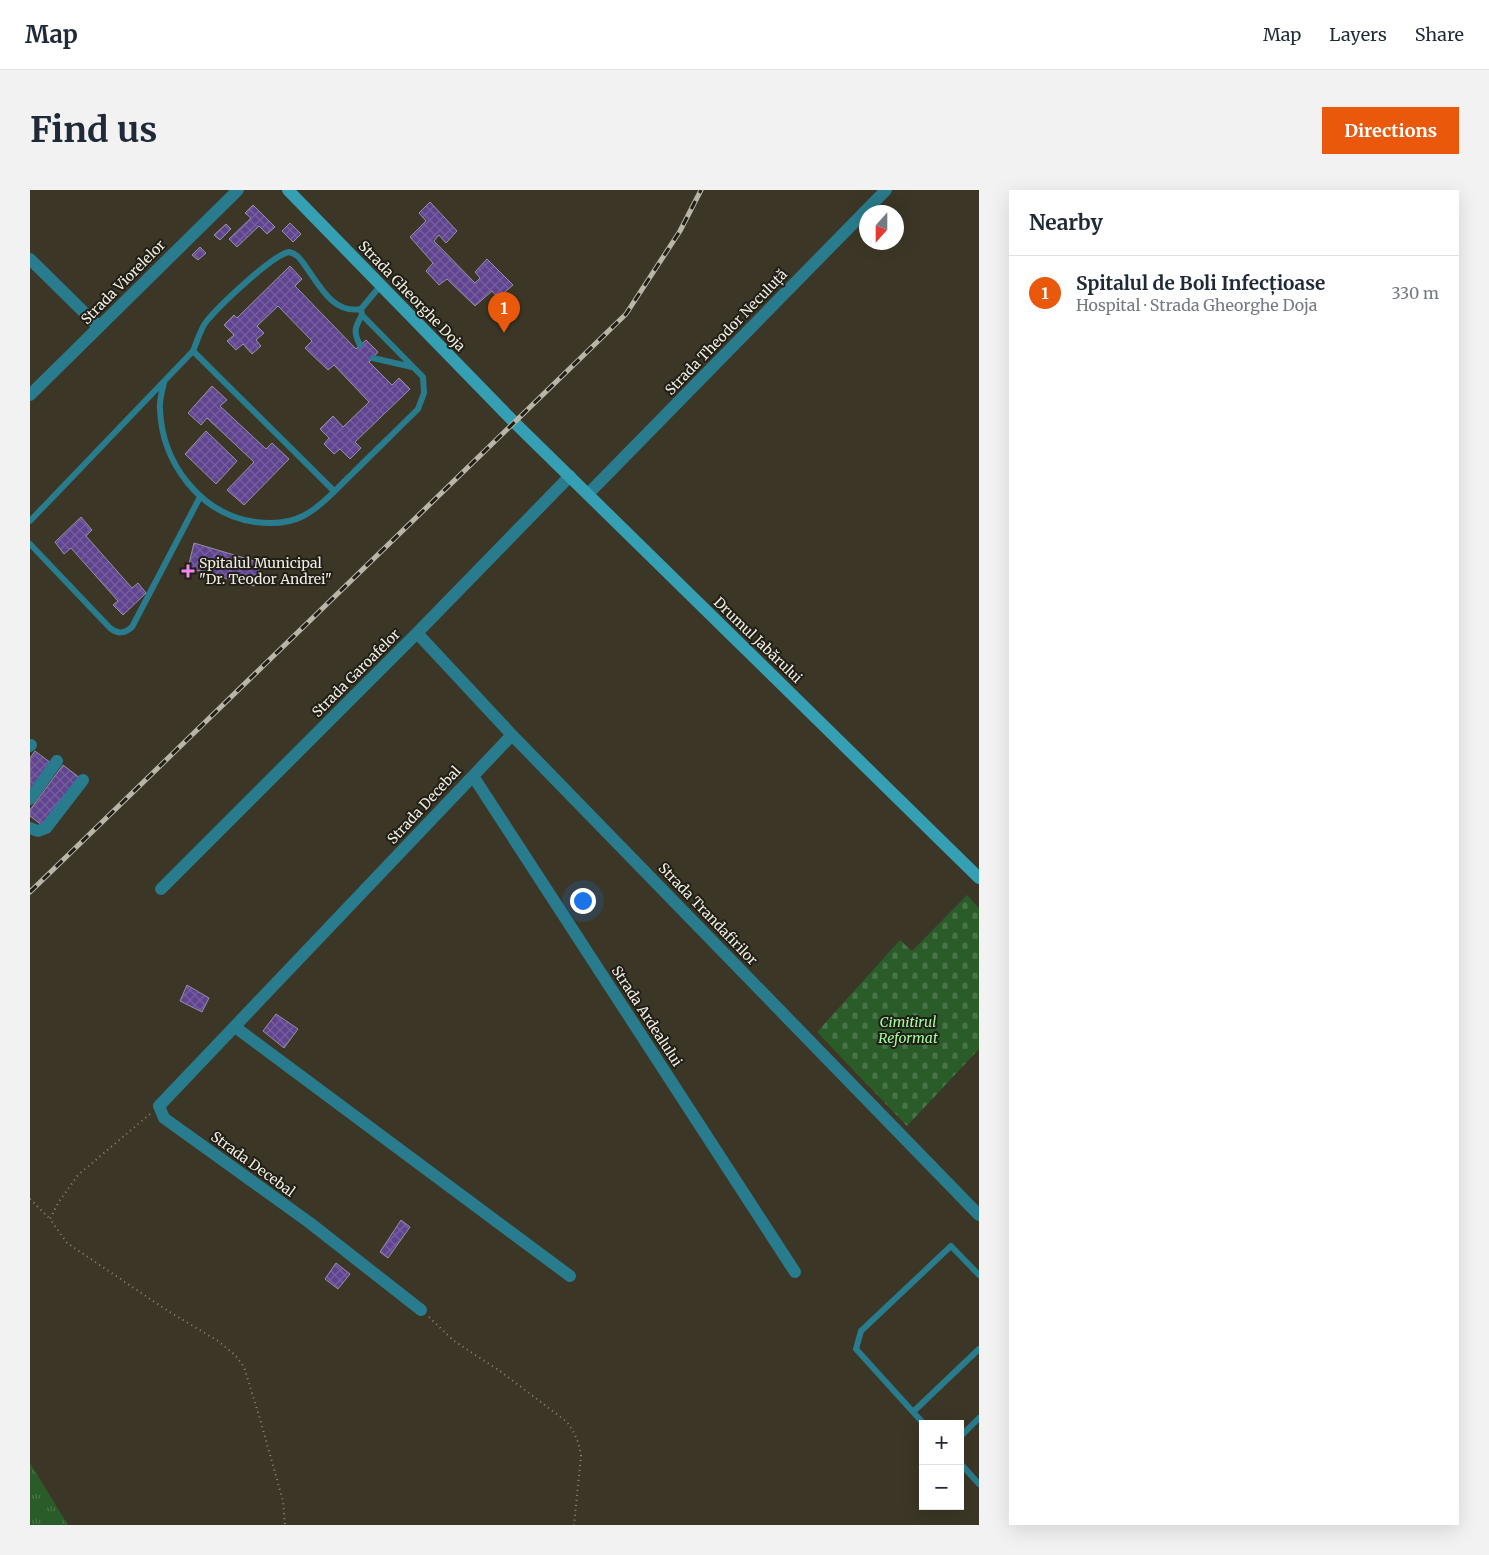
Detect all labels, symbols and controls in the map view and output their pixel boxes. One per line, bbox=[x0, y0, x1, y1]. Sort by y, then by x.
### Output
text: Map bbox=[25, 19, 78, 50]
text: Map bbox=[1263, 23, 1301, 46]
text: Layers bbox=[1329, 23, 1387, 46]
text: Share bbox=[1415, 23, 1464, 46]
button: Directions bbox=[1322, 107, 1459, 154]
text: Find us bbox=[30, 108, 157, 152]
north arrow bbox=[859, 205, 904, 250]
text: Nearby bbox=[1029, 209, 1103, 236]
street label: Strada Viorelelor bbox=[77, 236, 169, 328]
street label: Strada Gheorghe Doja bbox=[355, 237, 470, 355]
street label: Strada Theodor Neculuță bbox=[661, 265, 791, 399]
text: Spitalul de Boli Infecțioase bbox=[1076, 271, 1325, 295]
text: 1 bbox=[1041, 283, 1049, 303]
text: 330 m bbox=[1392, 283, 1439, 303]
pin: 1 bbox=[488, 292, 520, 333]
text: Hospital · Strada Gheorghe Doja bbox=[1076, 295, 1317, 315]
place label: Spitalul Municipal "Dr. Teodor Andrei" bbox=[199, 554, 332, 588]
marker: Spitalul Municipal "Dr. Teodor Andrei" bbox=[181, 564, 195, 578]
street label: Drumul Jabărului bbox=[710, 593, 806, 687]
street label: Strada Garoafelor bbox=[308, 625, 404, 721]
street label: Strada Decebal bbox=[383, 762, 465, 848]
street label: Strada Trandafirilor bbox=[655, 859, 761, 969]
your location bbox=[570, 888, 596, 914]
street label: Strada Ardealului bbox=[608, 962, 687, 1070]
park label: Cimitirul Reformat bbox=[878, 1013, 938, 1047]
street label: Strada Decebal bbox=[207, 1127, 299, 1201]
map controls bbox=[919, 1420, 964, 1510]
button: + bbox=[919, 1420, 964, 1465]
button: − bbox=[919, 1465, 964, 1510]

